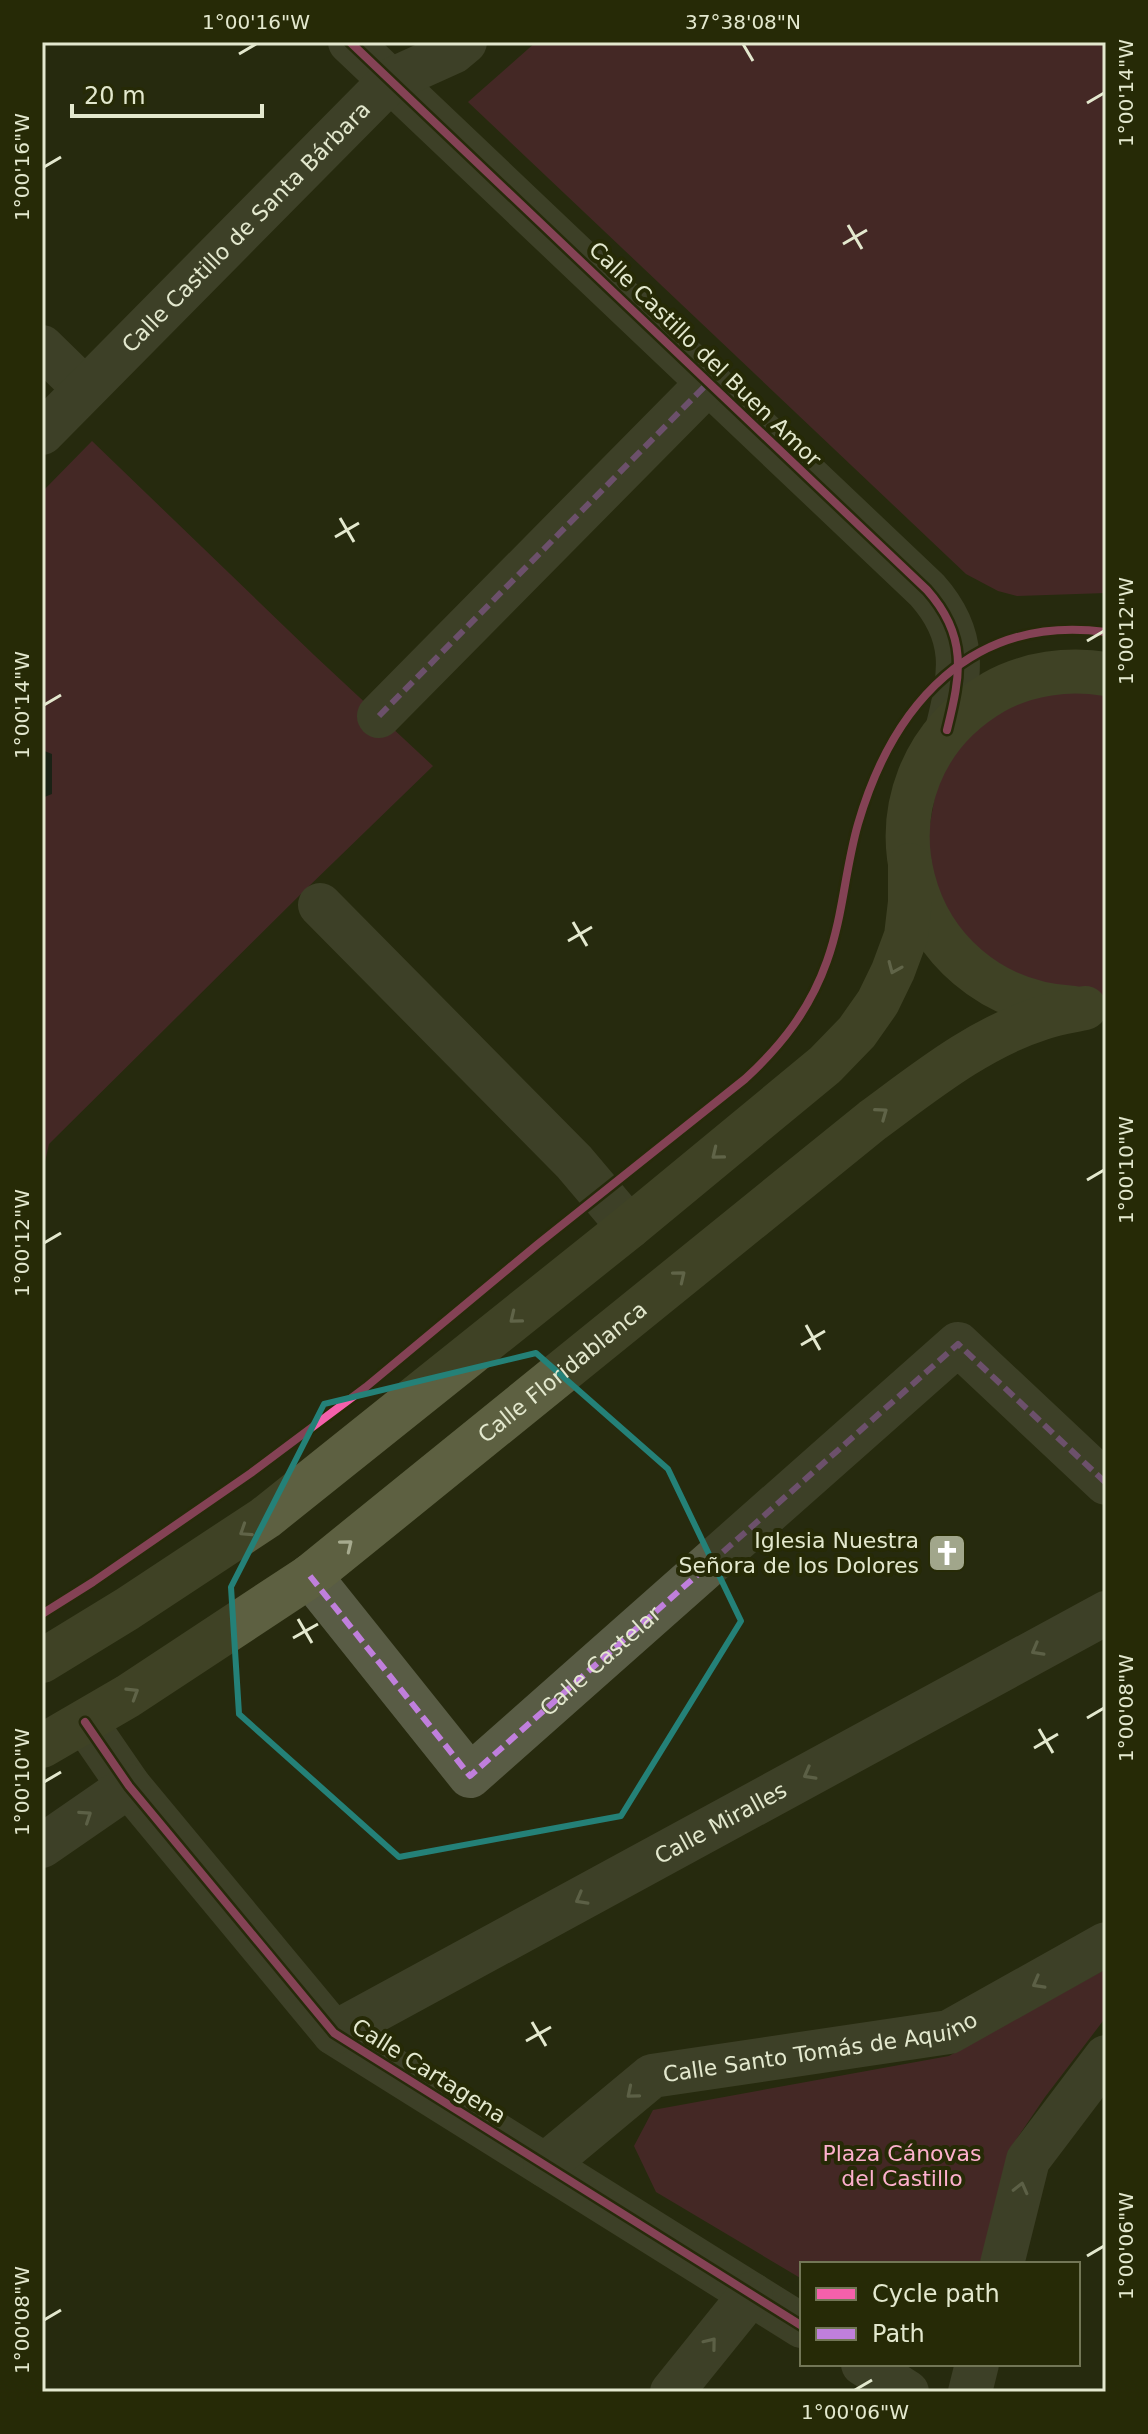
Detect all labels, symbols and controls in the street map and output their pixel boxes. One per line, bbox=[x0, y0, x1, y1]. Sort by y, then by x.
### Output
text: 1°00'16"W bbox=[202, 10, 310, 34]
text: 37°38'08"N bbox=[685, 10, 801, 34]
text: 1°00'14"W bbox=[1114, 39, 1138, 147]
scale bar bbox=[72, 68, 262, 118]
text: 20 m bbox=[84, 82, 146, 110]
street label: Calle Castillo de Santa Bárbara bbox=[117, 96, 375, 357]
text: 1°00'16"W bbox=[10, 113, 34, 221]
street label: Calle Castillo del Buen Amor bbox=[584, 236, 827, 472]
text: 1°00'12"W bbox=[1114, 577, 1138, 685]
text: 1°00'14"W bbox=[10, 651, 34, 759]
one-way arrow bbox=[887, 960, 903, 974]
one-way arrow bbox=[874, 1108, 888, 1122]
text: 1°00'10"W bbox=[1114, 1116, 1138, 1224]
one-way arrow bbox=[711, 1145, 726, 1159]
text: 1°00'12"W bbox=[10, 1189, 34, 1297]
one-way arrow bbox=[671, 1271, 685, 1286]
street label: Calle Floridablanca bbox=[473, 1296, 652, 1447]
one-way arrow bbox=[510, 1308, 524, 1323]
one-way arrow bbox=[239, 1522, 254, 1537]
place label: Iglesia Nuestra Señora de los Dolores bbox=[679, 1528, 919, 1578]
church icon: Iglesia Nuestra Señora de los Dolores bbox=[926, 1532, 968, 1574]
one-way arrow bbox=[338, 1540, 352, 1555]
street label: Calle Castelar bbox=[535, 1600, 666, 1721]
one-way arrow bbox=[1031, 1641, 1046, 1656]
text: 1°00'08"W bbox=[1114, 1654, 1138, 1762]
one-way arrow bbox=[125, 1687, 139, 1702]
text: 1°00'10"W bbox=[10, 1728, 34, 1836]
one-way arrow bbox=[803, 1765, 817, 1780]
street label: Calle Miralles bbox=[650, 1777, 791, 1869]
one-way arrow bbox=[77, 1811, 91, 1826]
one-way arrow bbox=[574, 1889, 589, 1904]
one-way arrow bbox=[1032, 1973, 1046, 1988]
street label: Calle Santo Tomás de Aquino bbox=[661, 2006, 982, 2087]
street label: Calle Cartagena bbox=[348, 2014, 510, 2128]
one-way arrow bbox=[627, 2083, 641, 2098]
park label: Plaza Cánovas del Castillo bbox=[822, 2141, 982, 2191]
one-way arrow bbox=[1012, 2182, 1029, 2196]
text: 1°00'06"W bbox=[1114, 2192, 1138, 2300]
legend bbox=[800, 2262, 1080, 2366]
text: 1°00'08"W bbox=[10, 2266, 34, 2374]
text: Cycle path bbox=[872, 2280, 1000, 2308]
text: Path bbox=[872, 2320, 925, 2348]
one-way arrow bbox=[702, 2337, 716, 2352]
text: 1°00'06"W bbox=[801, 2400, 909, 2424]

